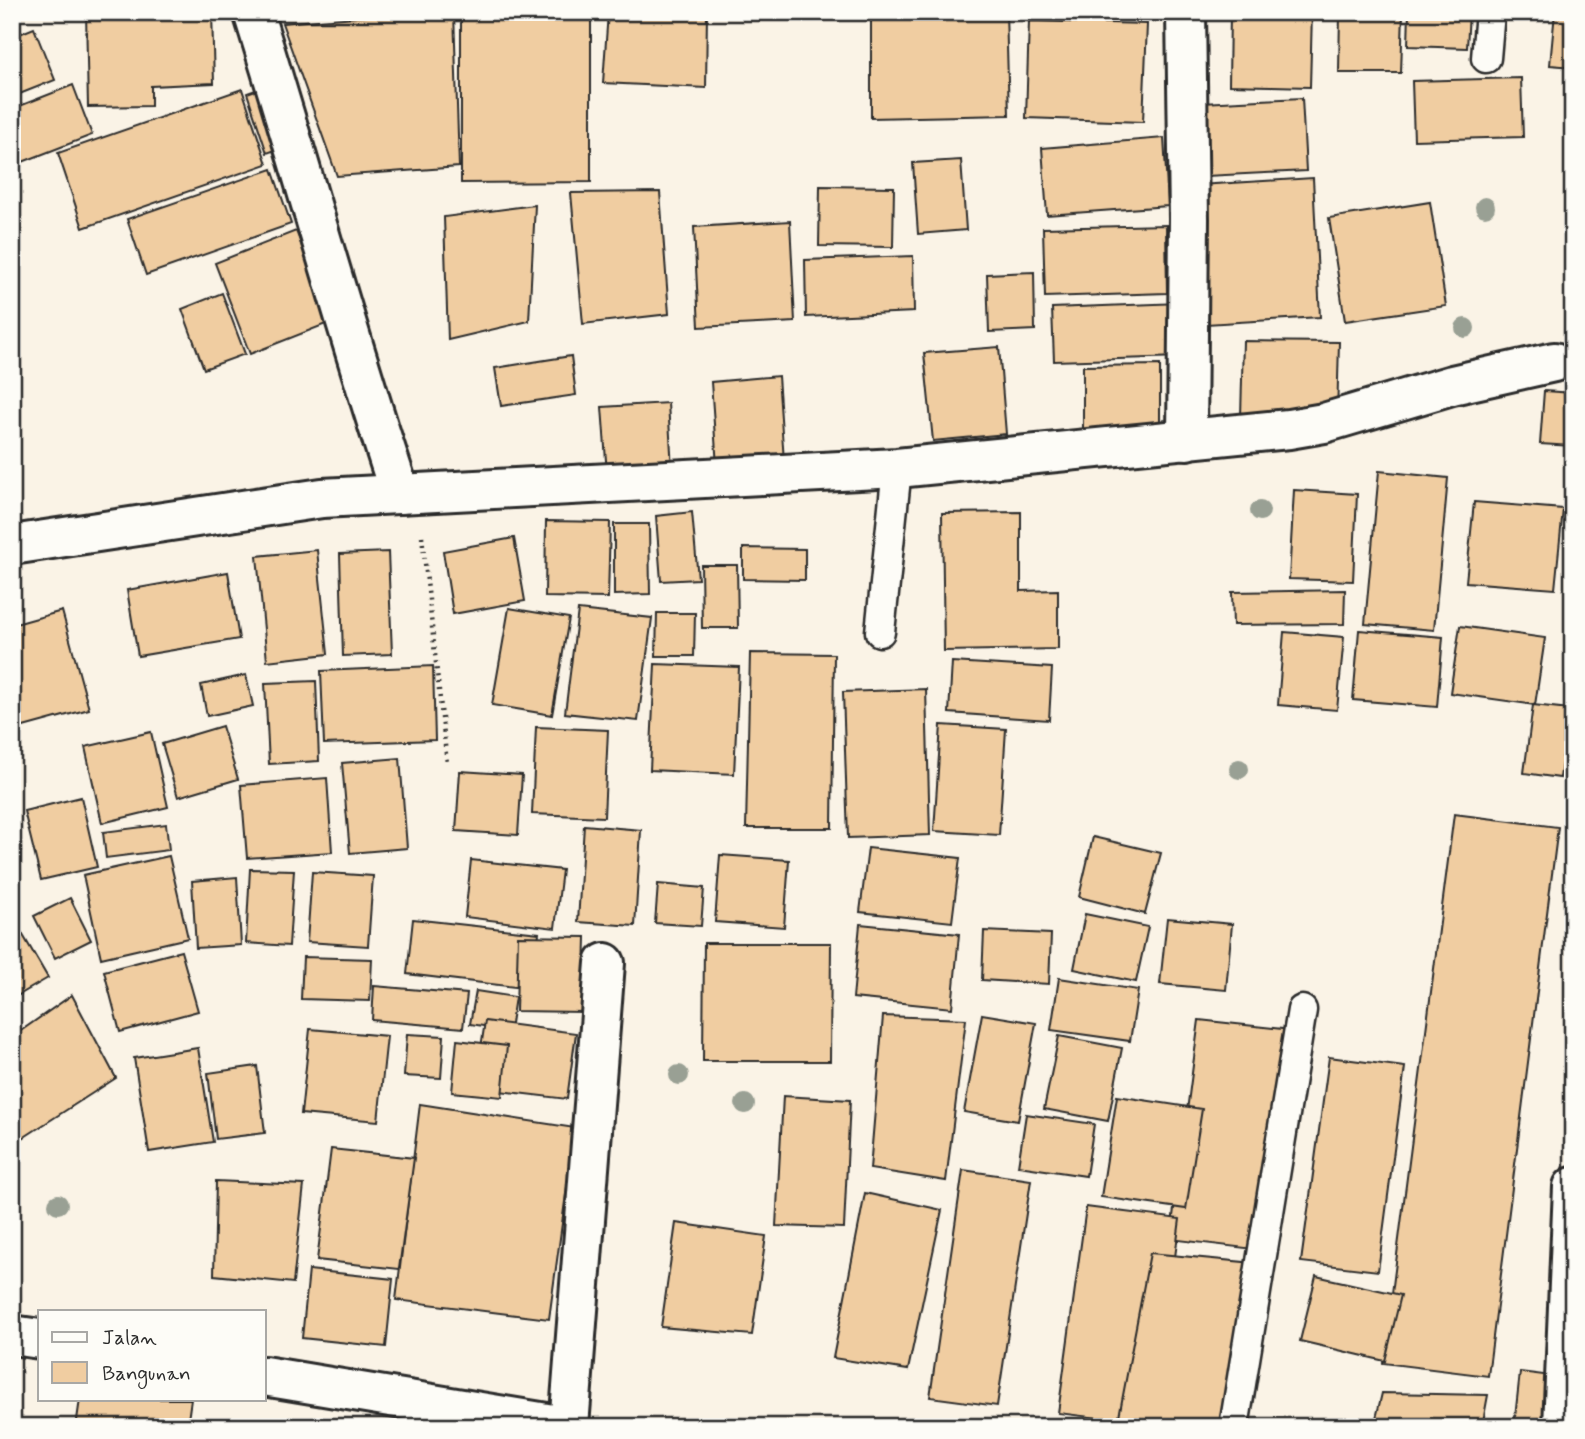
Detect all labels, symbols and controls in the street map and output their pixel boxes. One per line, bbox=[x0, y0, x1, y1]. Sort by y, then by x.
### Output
legend bbox=[38, 1310, 266, 1400]
text: Jalan bbox=[102, 1324, 157, 1352]
text: Bangunan bbox=[102, 1360, 191, 1389]

